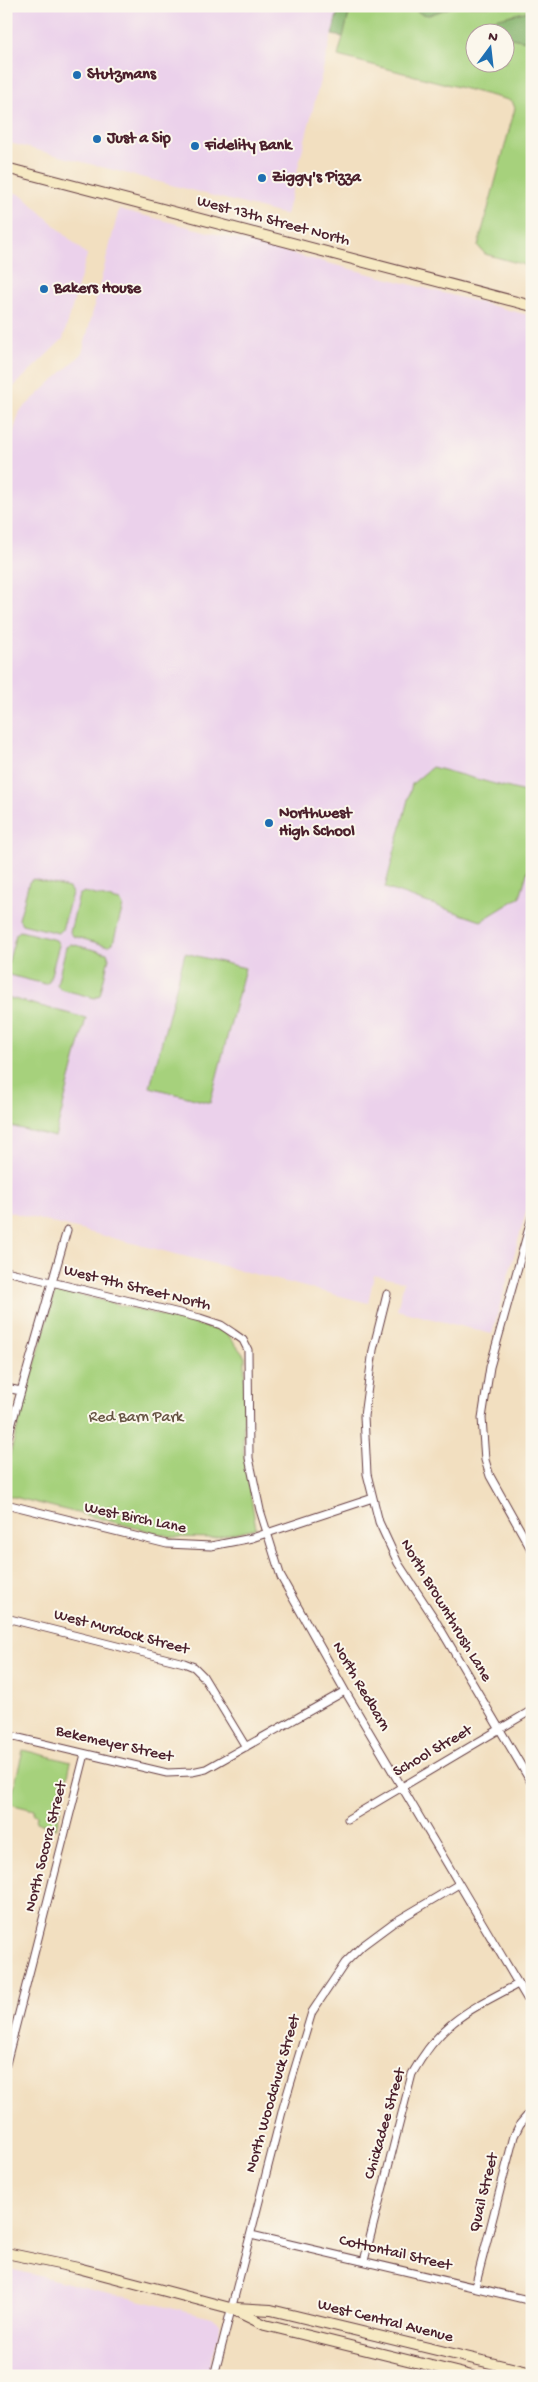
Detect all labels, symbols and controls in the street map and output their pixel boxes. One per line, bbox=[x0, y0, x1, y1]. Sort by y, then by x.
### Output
north arrow bbox=[466, 22, 516, 72]
text: N bbox=[486, 28, 499, 47]
place label: Stutzmans bbox=[87, 66, 157, 85]
marker: Stutzmans bbox=[71, 69, 83, 81]
place label: Just a Sip bbox=[106, 130, 171, 149]
marker: Just a Sip bbox=[91, 133, 103, 145]
place label: Fidelity Bank bbox=[204, 137, 293, 156]
marker: Fidelity Bank bbox=[189, 140, 201, 152]
place label: Ziggy's Pizza bbox=[272, 169, 362, 188]
marker: Ziggy's Pizza bbox=[256, 172, 268, 184]
street label: West 13th Street North bbox=[194, 192, 352, 252]
place label: Bakers House bbox=[53, 280, 142, 299]
marker: Bakers House bbox=[38, 283, 50, 295]
place label: Northwest High School bbox=[279, 805, 355, 842]
marker: Northwest High School bbox=[263, 817, 275, 829]
street label: West 9th Street North bbox=[61, 1262, 213, 1317]
park label: Red Barn Park bbox=[89, 1409, 185, 1428]
street label: West Birch Lane bbox=[82, 1499, 188, 1539]
street label: North Brownthrush Lane bbox=[395, 1536, 495, 1686]
street label: West Murdock Street bbox=[51, 1606, 192, 1661]
street label: North Redbarn bbox=[327, 1639, 393, 1735]
street label: School Street bbox=[390, 1721, 477, 1782]
street label: Bekemeyer Street bbox=[53, 1722, 176, 1768]
street label: North Socora Street bbox=[22, 1778, 73, 1914]
street label: North Woodchuck Street bbox=[242, 2011, 306, 2175]
street label: Chickadee Street bbox=[361, 2065, 411, 2182]
street label: Quail Street bbox=[466, 2150, 504, 2234]
street label: Cottontail Street bbox=[337, 2232, 454, 2276]
street label: West Central Avenue bbox=[315, 2296, 456, 2348]

